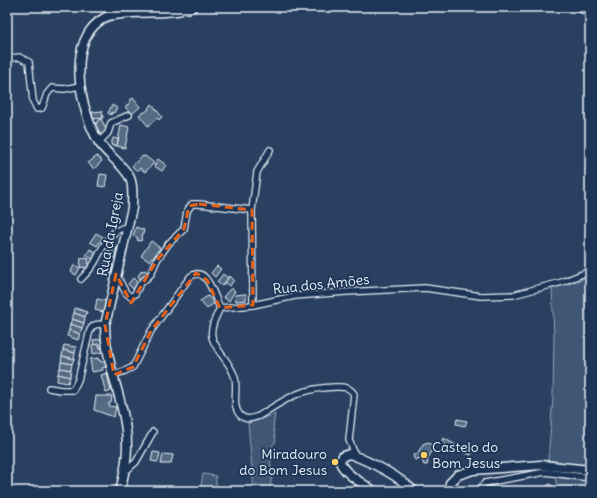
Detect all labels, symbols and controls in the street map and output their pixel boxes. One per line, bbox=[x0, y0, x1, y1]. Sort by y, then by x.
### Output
street label: Rua da Igreja bbox=[93, 190, 127, 278]
street label: Rua dos Amões bbox=[272, 270, 370, 298]
place label: Castelo do Bom Jesus bbox=[432, 438, 500, 472]
place label: Miradouro do Bom Jesus bbox=[239, 445, 327, 479]
marker: Castelo do Bom Jesus bbox=[419, 450, 429, 460]
marker: Miradouro do Bom Jesus bbox=[330, 457, 340, 467]

